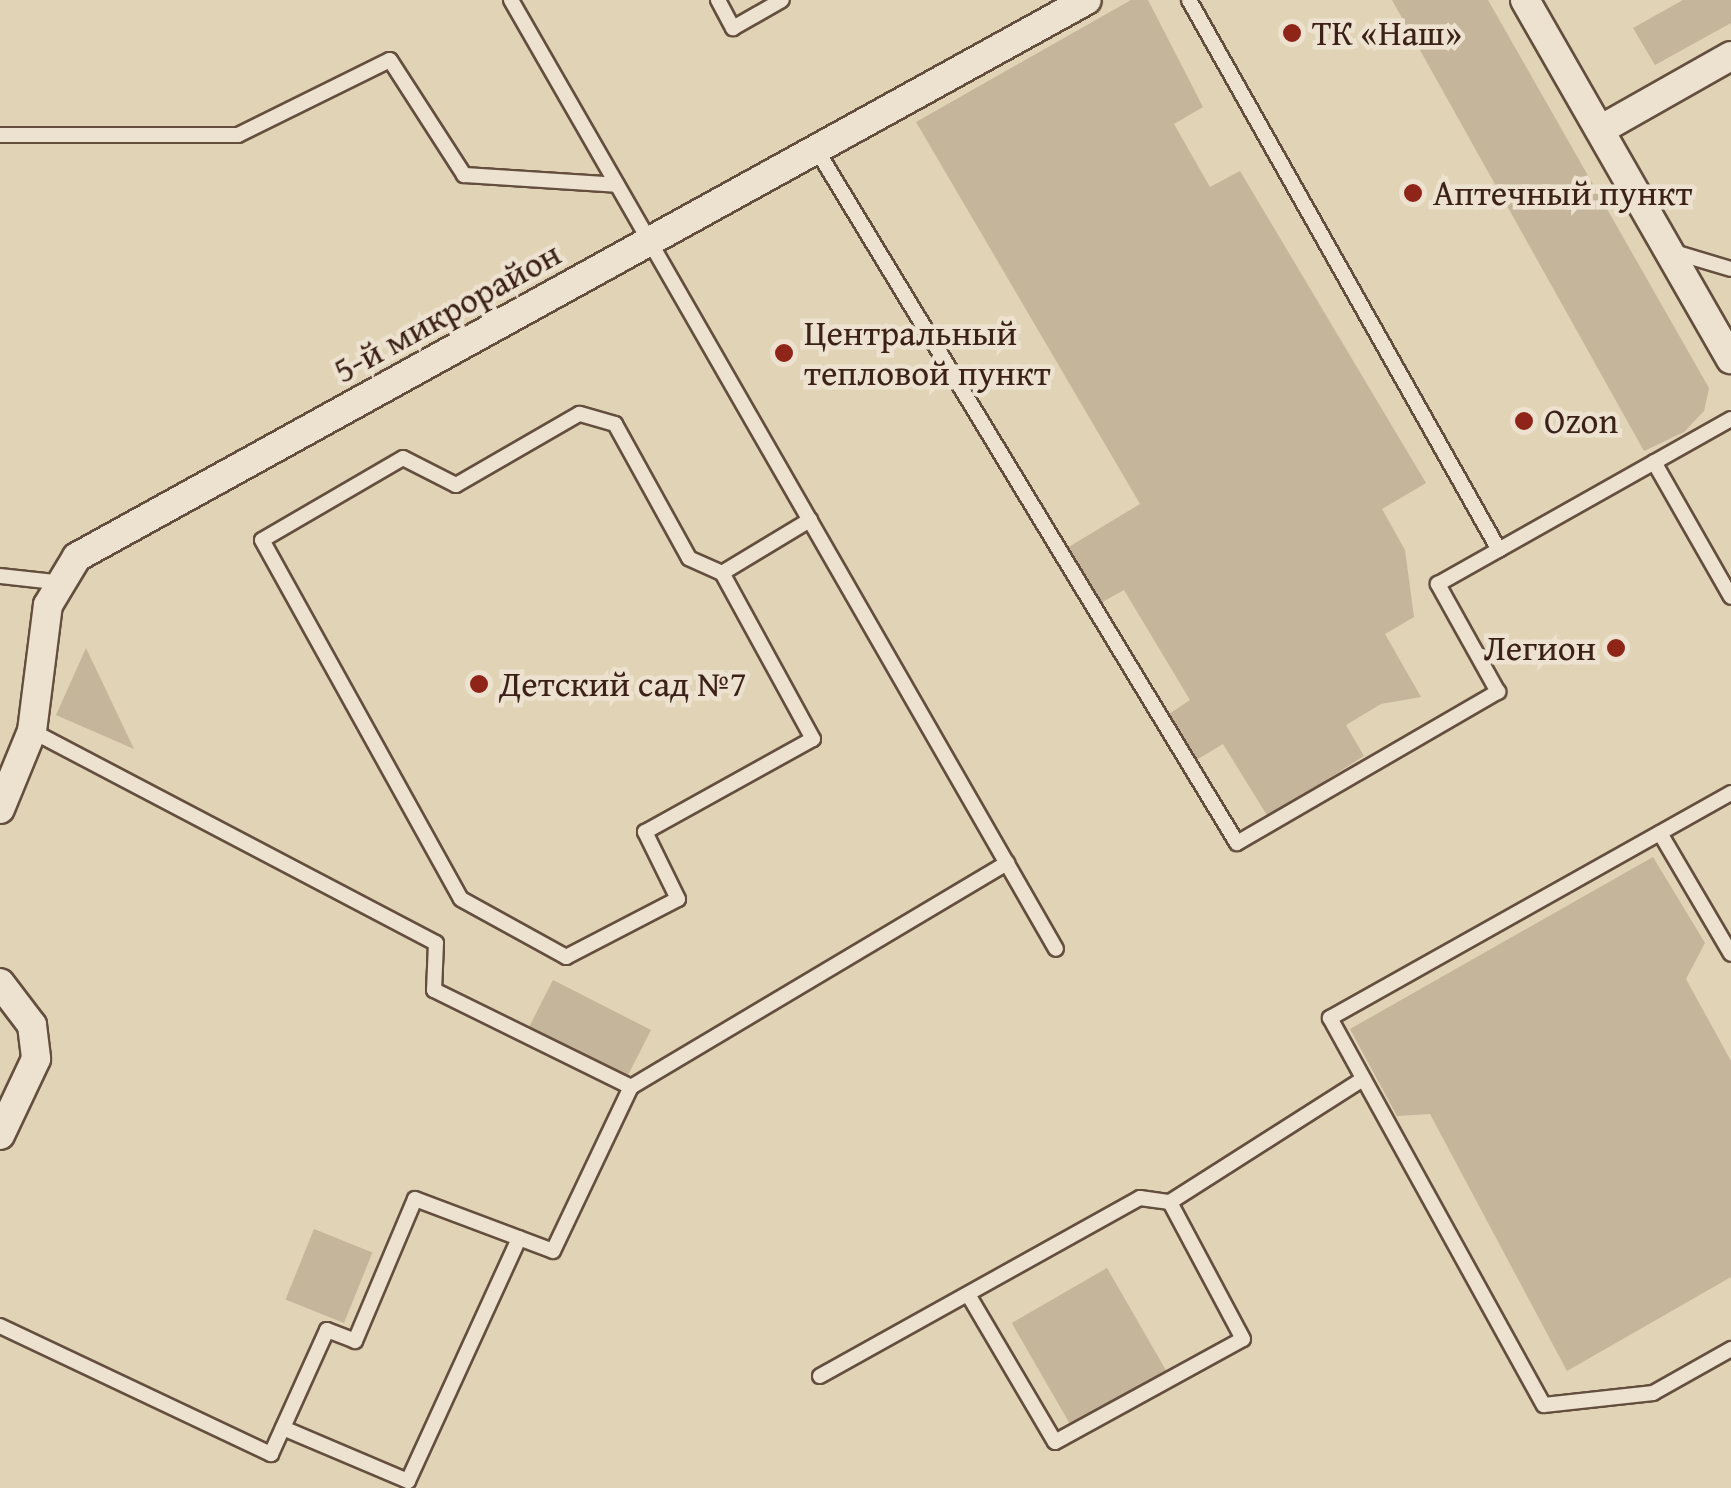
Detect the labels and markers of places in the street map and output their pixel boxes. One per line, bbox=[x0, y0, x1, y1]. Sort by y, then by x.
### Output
place label: ТК «Наш» bbox=[1312, 12, 1462, 54]
marker: ТК «Наш» bbox=[1281, 22, 1303, 44]
place label: Аптечный пункт bbox=[1433, 172, 1692, 214]
marker: Аптечный пункт bbox=[1402, 182, 1424, 204]
place label: Центральный тепловой пункт bbox=[804, 312, 1051, 394]
marker: Центральный тепловой пункт bbox=[773, 342, 795, 364]
place label: Ozon bbox=[1544, 400, 1618, 442]
marker: Ozon bbox=[1513, 410, 1535, 432]
place label: Легион bbox=[1484, 627, 1596, 669]
marker: Легион bbox=[1605, 637, 1627, 659]
place label: Детский сад №7 bbox=[499, 663, 747, 705]
marker: Детский сад №7 bbox=[468, 673, 490, 695]

